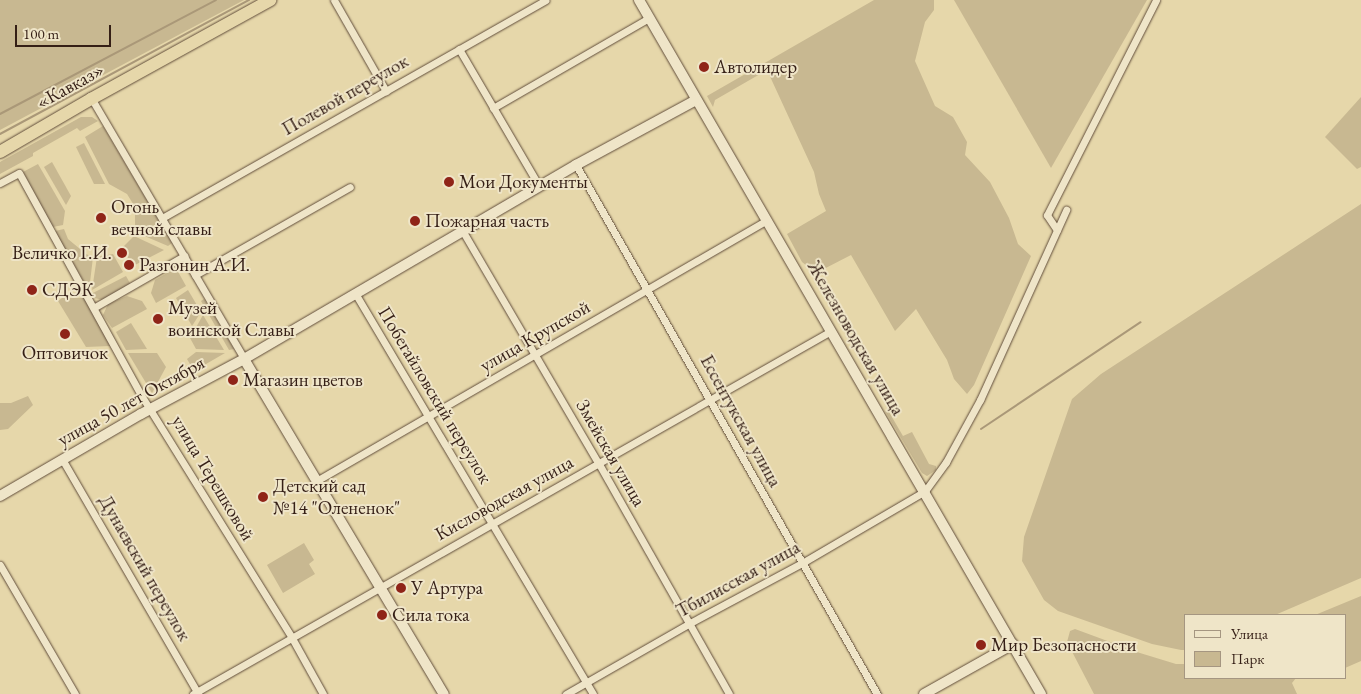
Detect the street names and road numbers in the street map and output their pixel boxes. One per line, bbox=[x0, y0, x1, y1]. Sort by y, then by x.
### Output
street label: Полевой переулок bbox=[278, 50, 412, 140]
street label: «Кавказ» bbox=[32, 58, 108, 114]
street label: Железноводская улица bbox=[802, 257, 910, 419]
street label: улица Крупской bbox=[476, 295, 594, 377]
street label: Побегайловский переулок bbox=[373, 302, 497, 488]
street label: улица 50 лет Октября bbox=[53, 351, 209, 451]
street label: Ессентукская улица bbox=[695, 351, 787, 491]
street label: Змейская улица bbox=[571, 396, 651, 510]
street label: улица Терешковой bbox=[167, 411, 259, 545]
street label: Кисловодская улица bbox=[431, 451, 577, 545]
street label: Дунаевский переулок bbox=[94, 491, 196, 645]
street label: Тбилисская улица bbox=[672, 536, 804, 622]

